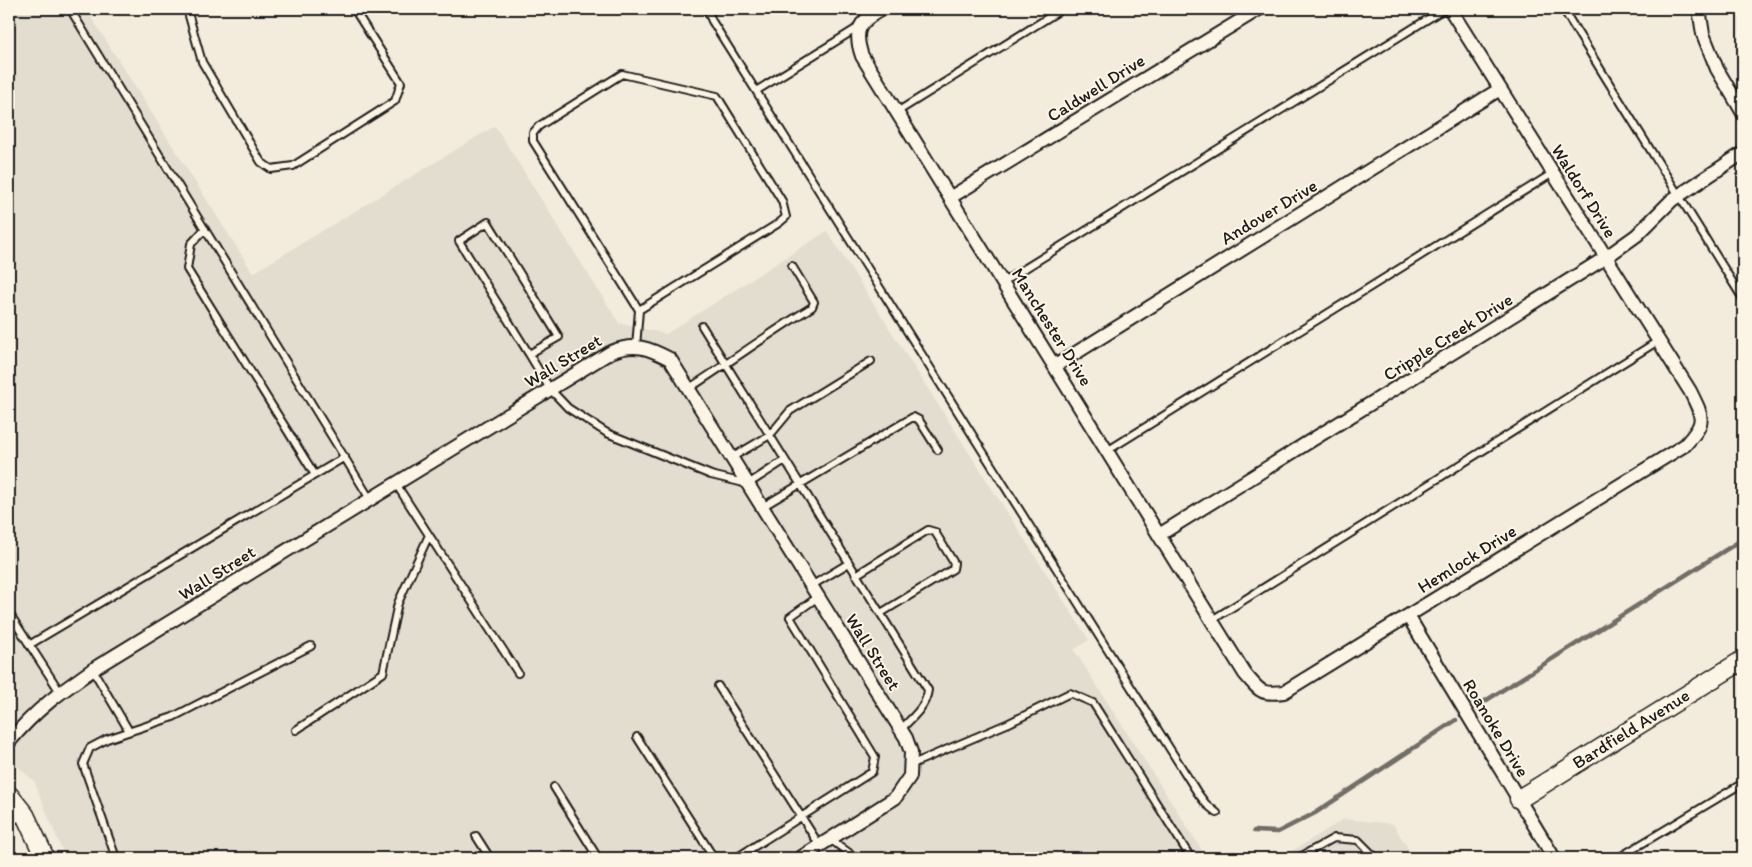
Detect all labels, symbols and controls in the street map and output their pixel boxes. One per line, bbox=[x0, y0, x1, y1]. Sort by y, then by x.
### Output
street label: Caldwell Drive bbox=[1043, 49, 1149, 127]
street label: Waldorf Drive bbox=[1547, 140, 1621, 242]
street label: Andover Drive bbox=[1217, 175, 1321, 249]
street label: Manchester Drive bbox=[1007, 264, 1097, 390]
street label: Cripple Creek Drive bbox=[1379, 288, 1517, 386]
street label: Wall Street bbox=[520, 329, 606, 393]
street label: Hemlock Drive bbox=[1414, 520, 1520, 598]
street label: Wall Street bbox=[175, 541, 260, 605]
street label: Wall Street bbox=[841, 610, 905, 695]
street label: Roanoke Drive bbox=[1458, 675, 1534, 781]
street label: Bardfield Avenue bbox=[1568, 684, 1694, 774]

